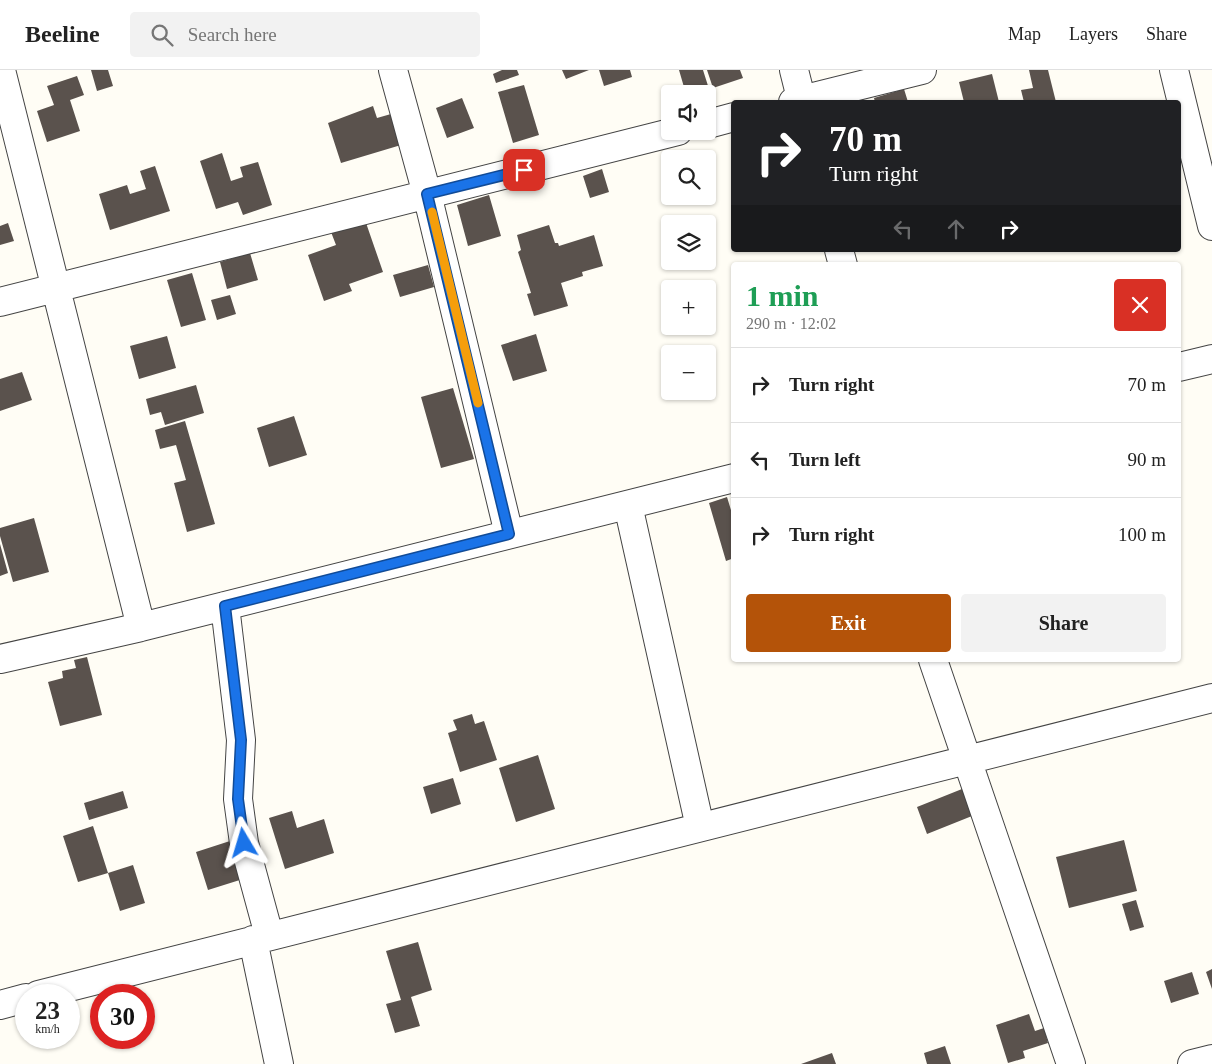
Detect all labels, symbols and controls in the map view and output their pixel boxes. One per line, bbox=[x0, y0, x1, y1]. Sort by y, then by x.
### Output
search box bbox=[130, 12, 480, 57]
text: Beeline bbox=[25, 21, 100, 47]
icon: search bbox=[148, 21, 176, 49]
text: Search here bbox=[188, 24, 277, 45]
text: Map bbox=[1008, 24, 1041, 44]
text: Layers bbox=[1069, 24, 1118, 44]
text: Share bbox=[1146, 24, 1187, 44]
map controls bbox=[661, 85, 716, 400]
button: sound bbox=[661, 85, 716, 140]
icon: right bbox=[746, 120, 811, 185]
text: 70 m bbox=[829, 120, 902, 159]
pin bbox=[503, 149, 545, 191]
button: search bbox=[661, 150, 716, 205]
icon: arrive bbox=[510, 156, 538, 184]
text: Turn right bbox=[829, 161, 918, 186]
button: layers bbox=[661, 215, 716, 270]
icon: left bbox=[889, 215, 917, 243]
icon: ahead bbox=[942, 215, 970, 243]
icon: right bbox=[995, 215, 1023, 243]
text: 1 min bbox=[746, 279, 819, 312]
button: close bbox=[1114, 279, 1166, 331]
button: + bbox=[661, 280, 716, 335]
text: 290 m · 12:02 bbox=[746, 315, 836, 332]
button: − bbox=[661, 345, 716, 400]
icon: right bbox=[746, 371, 774, 399]
text: Turn right bbox=[789, 374, 874, 395]
text: 70 m bbox=[1127, 374, 1166, 395]
icon: left bbox=[746, 446, 774, 474]
text: Turn left bbox=[789, 449, 861, 470]
text: 90 m bbox=[1127, 449, 1166, 470]
icon: right bbox=[746, 521, 774, 549]
text: Turn right bbox=[789, 524, 874, 545]
text: 100 m bbox=[1118, 524, 1166, 545]
button: Exit bbox=[746, 594, 951, 652]
button: Share bbox=[961, 594, 1166, 652]
position arrow bbox=[217, 816, 269, 868]
speed limit sign: 30 bbox=[90, 984, 155, 1049]
text: 23 bbox=[35, 997, 60, 1024]
text: km/h bbox=[35, 1022, 60, 1036]

